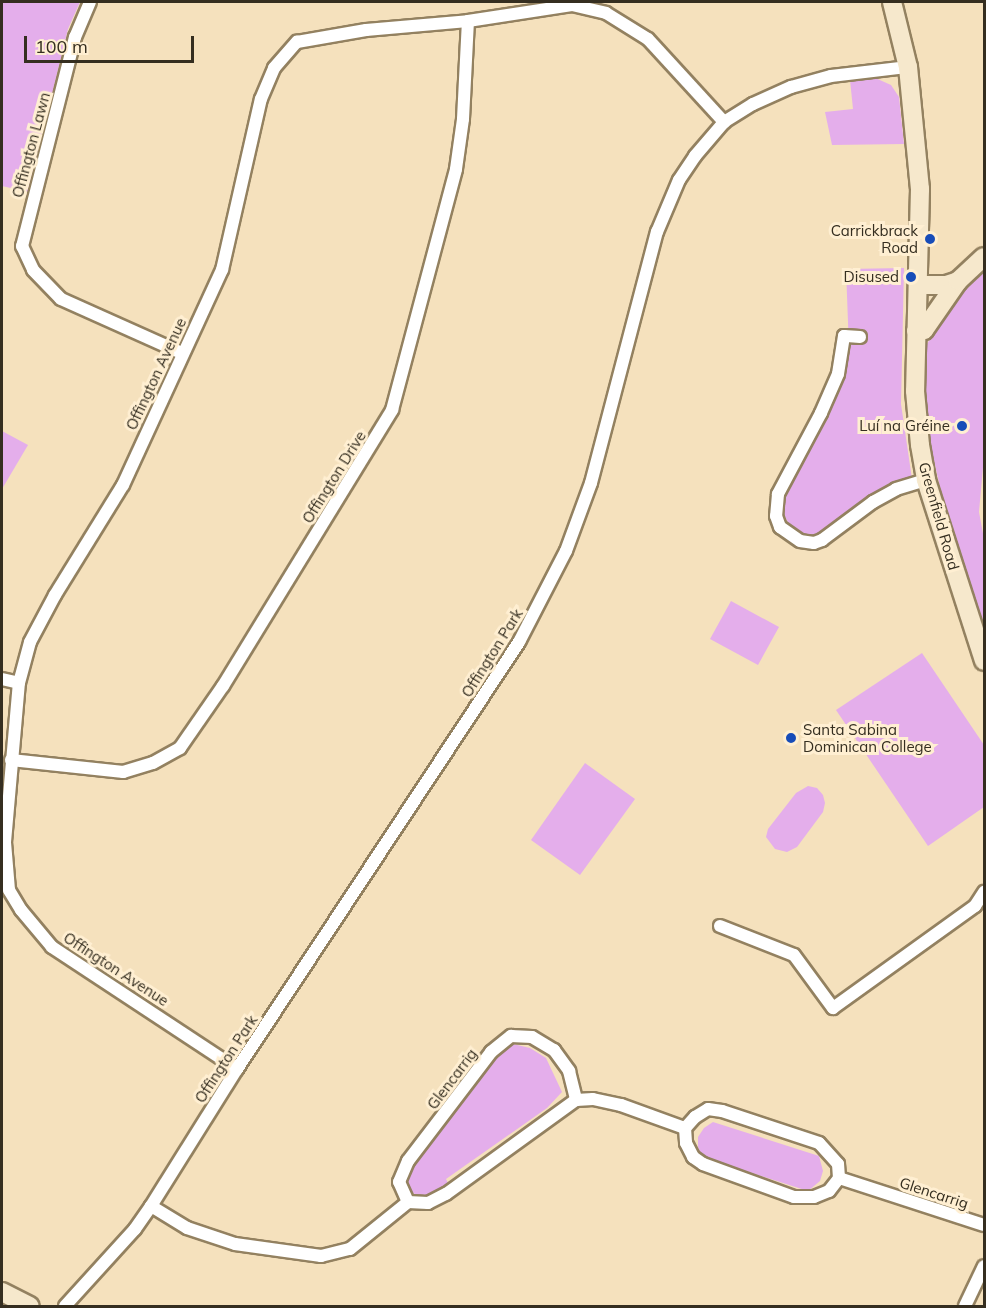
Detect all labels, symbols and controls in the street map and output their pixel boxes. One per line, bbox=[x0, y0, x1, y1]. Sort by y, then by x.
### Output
scale bar bbox=[27, 24, 196, 62]
text: 100 m bbox=[35, 35, 88, 58]
street label: Offington Lawn bbox=[8, 90, 54, 200]
place label: Carrickbrack Road bbox=[831, 221, 918, 256]
marker: Carrickbrack Road bbox=[923, 232, 937, 246]
place label: Disused bbox=[844, 268, 899, 286]
marker: Disused bbox=[904, 270, 918, 284]
street label: Offington Avenue bbox=[122, 315, 190, 433]
place label: Luí na Gréine bbox=[859, 417, 950, 435]
marker: Luí na Gréine bbox=[955, 419, 969, 433]
street label: Offington Drive bbox=[298, 427, 370, 527]
street label: Greenfield Road bbox=[915, 460, 963, 572]
street label: Offington Park bbox=[458, 605, 526, 701]
place label: Santa Sabina Dominican College bbox=[803, 720, 932, 755]
marker: Santa Sabina Dominican College bbox=[784, 731, 798, 745]
street label: Offington Avenue bbox=[60, 928, 172, 1010]
street label: Offington Park bbox=[191, 1012, 261, 1106]
street label: Glencarrig bbox=[423, 1045, 481, 1113]
street label: Glencarrig bbox=[897, 1173, 971, 1213]

